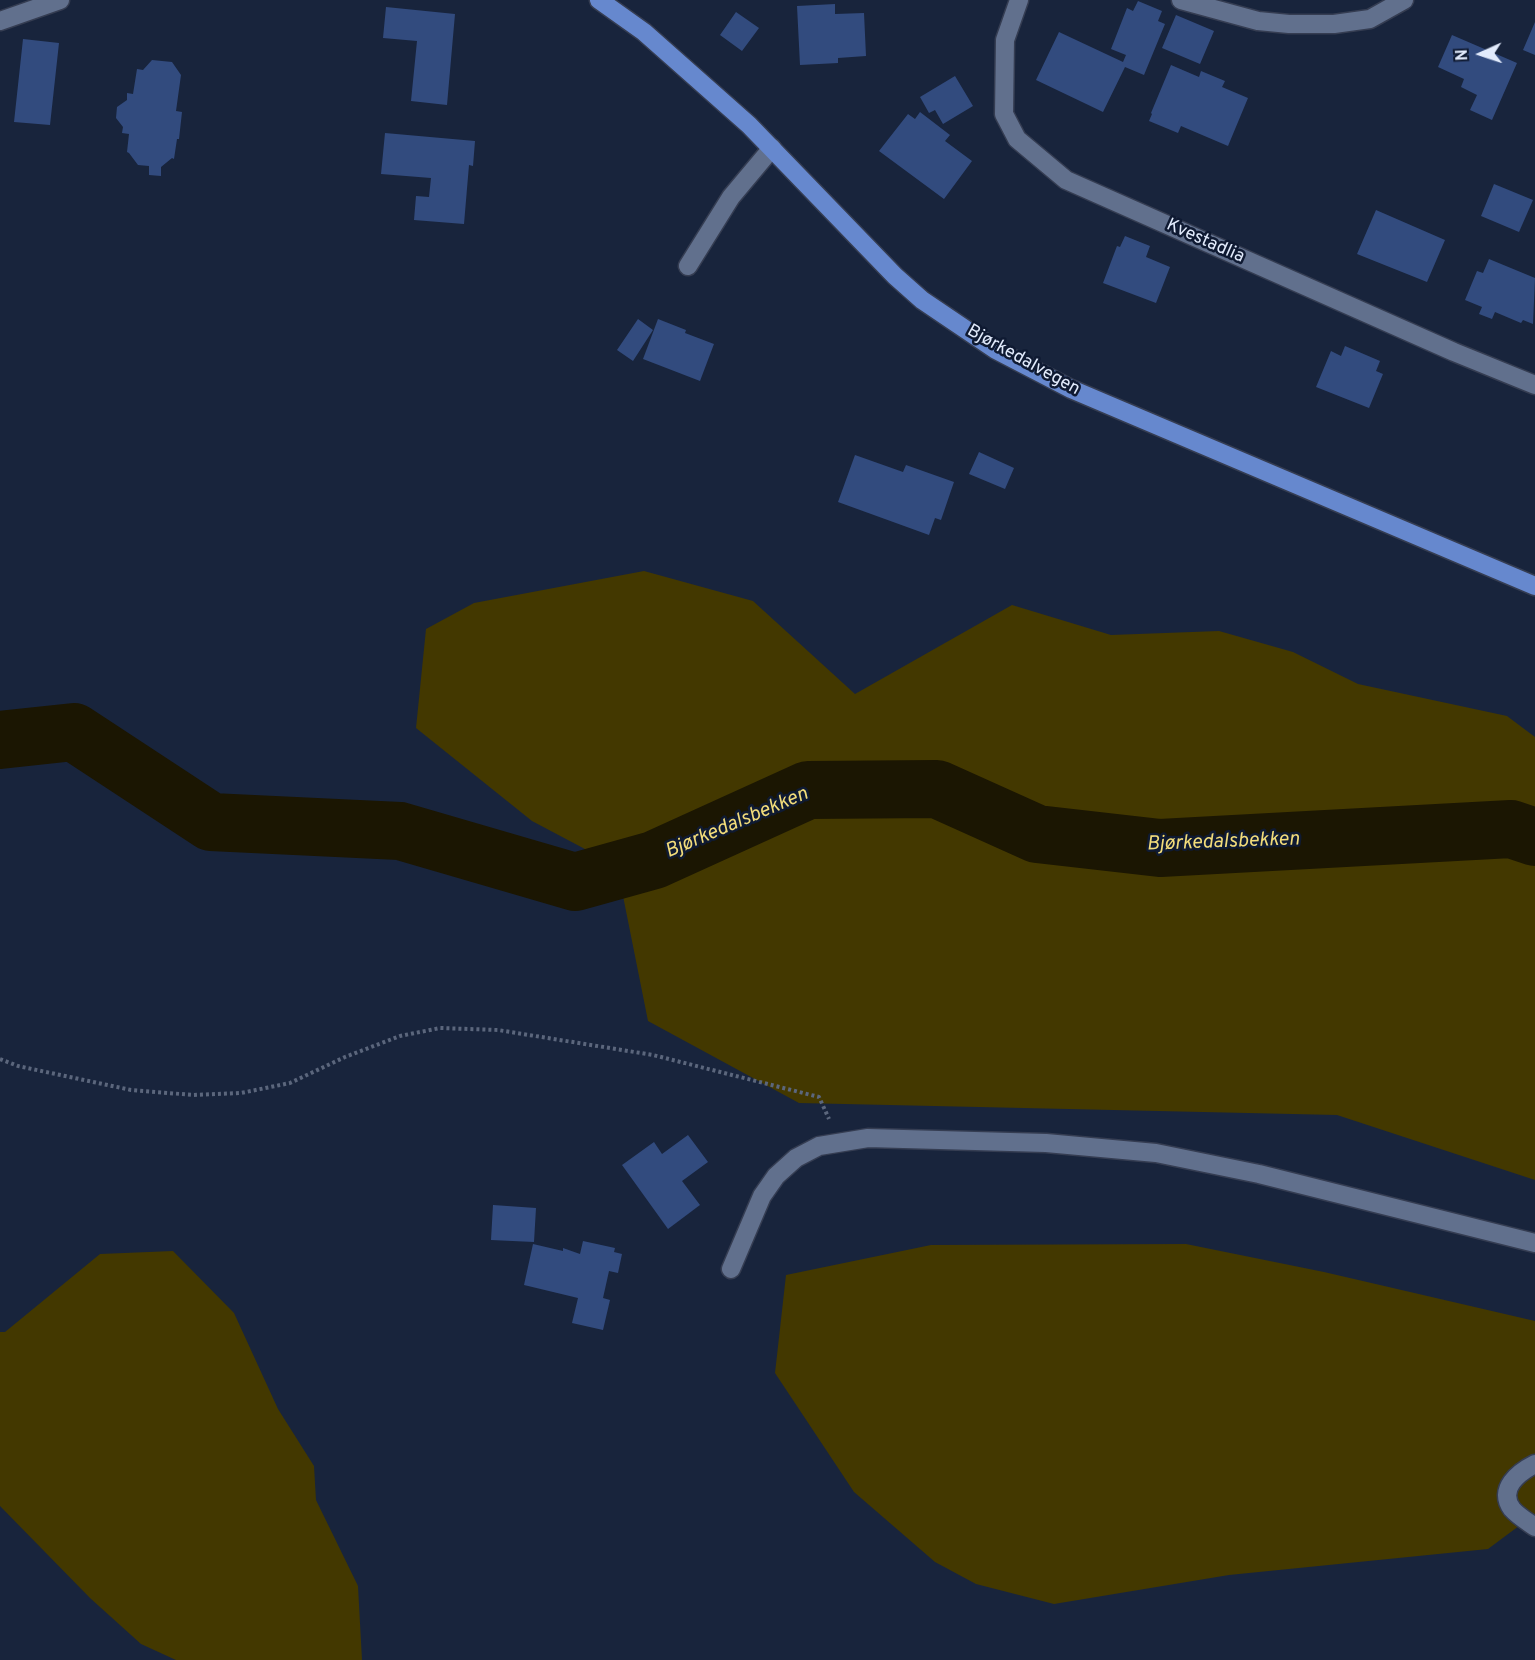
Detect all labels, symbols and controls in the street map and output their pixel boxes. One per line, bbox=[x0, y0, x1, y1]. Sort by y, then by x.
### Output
north arrow bbox=[1451, 24, 1511, 84]
text: N bbox=[1453, 49, 1473, 61]
street label: Kvestadlia bbox=[1163, 215, 1247, 269]
street label: Bjørkedalvegen bbox=[963, 321, 1083, 401]
water label: Bjørkedalsbekken bbox=[662, 783, 812, 865]
water label: Bjørkedalsbekken bbox=[1146, 828, 1300, 858]

